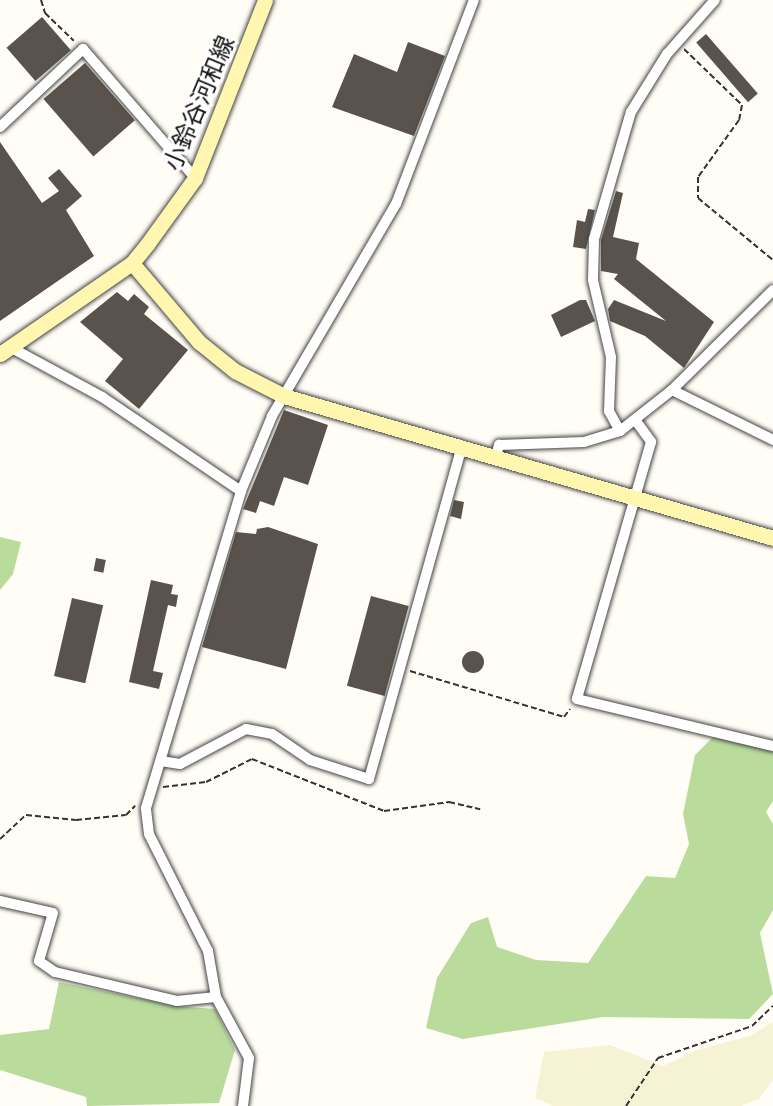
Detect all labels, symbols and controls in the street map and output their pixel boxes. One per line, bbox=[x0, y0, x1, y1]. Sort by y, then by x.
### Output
street label: 小鈴谷河和線 bbox=[158, 31, 240, 175]

